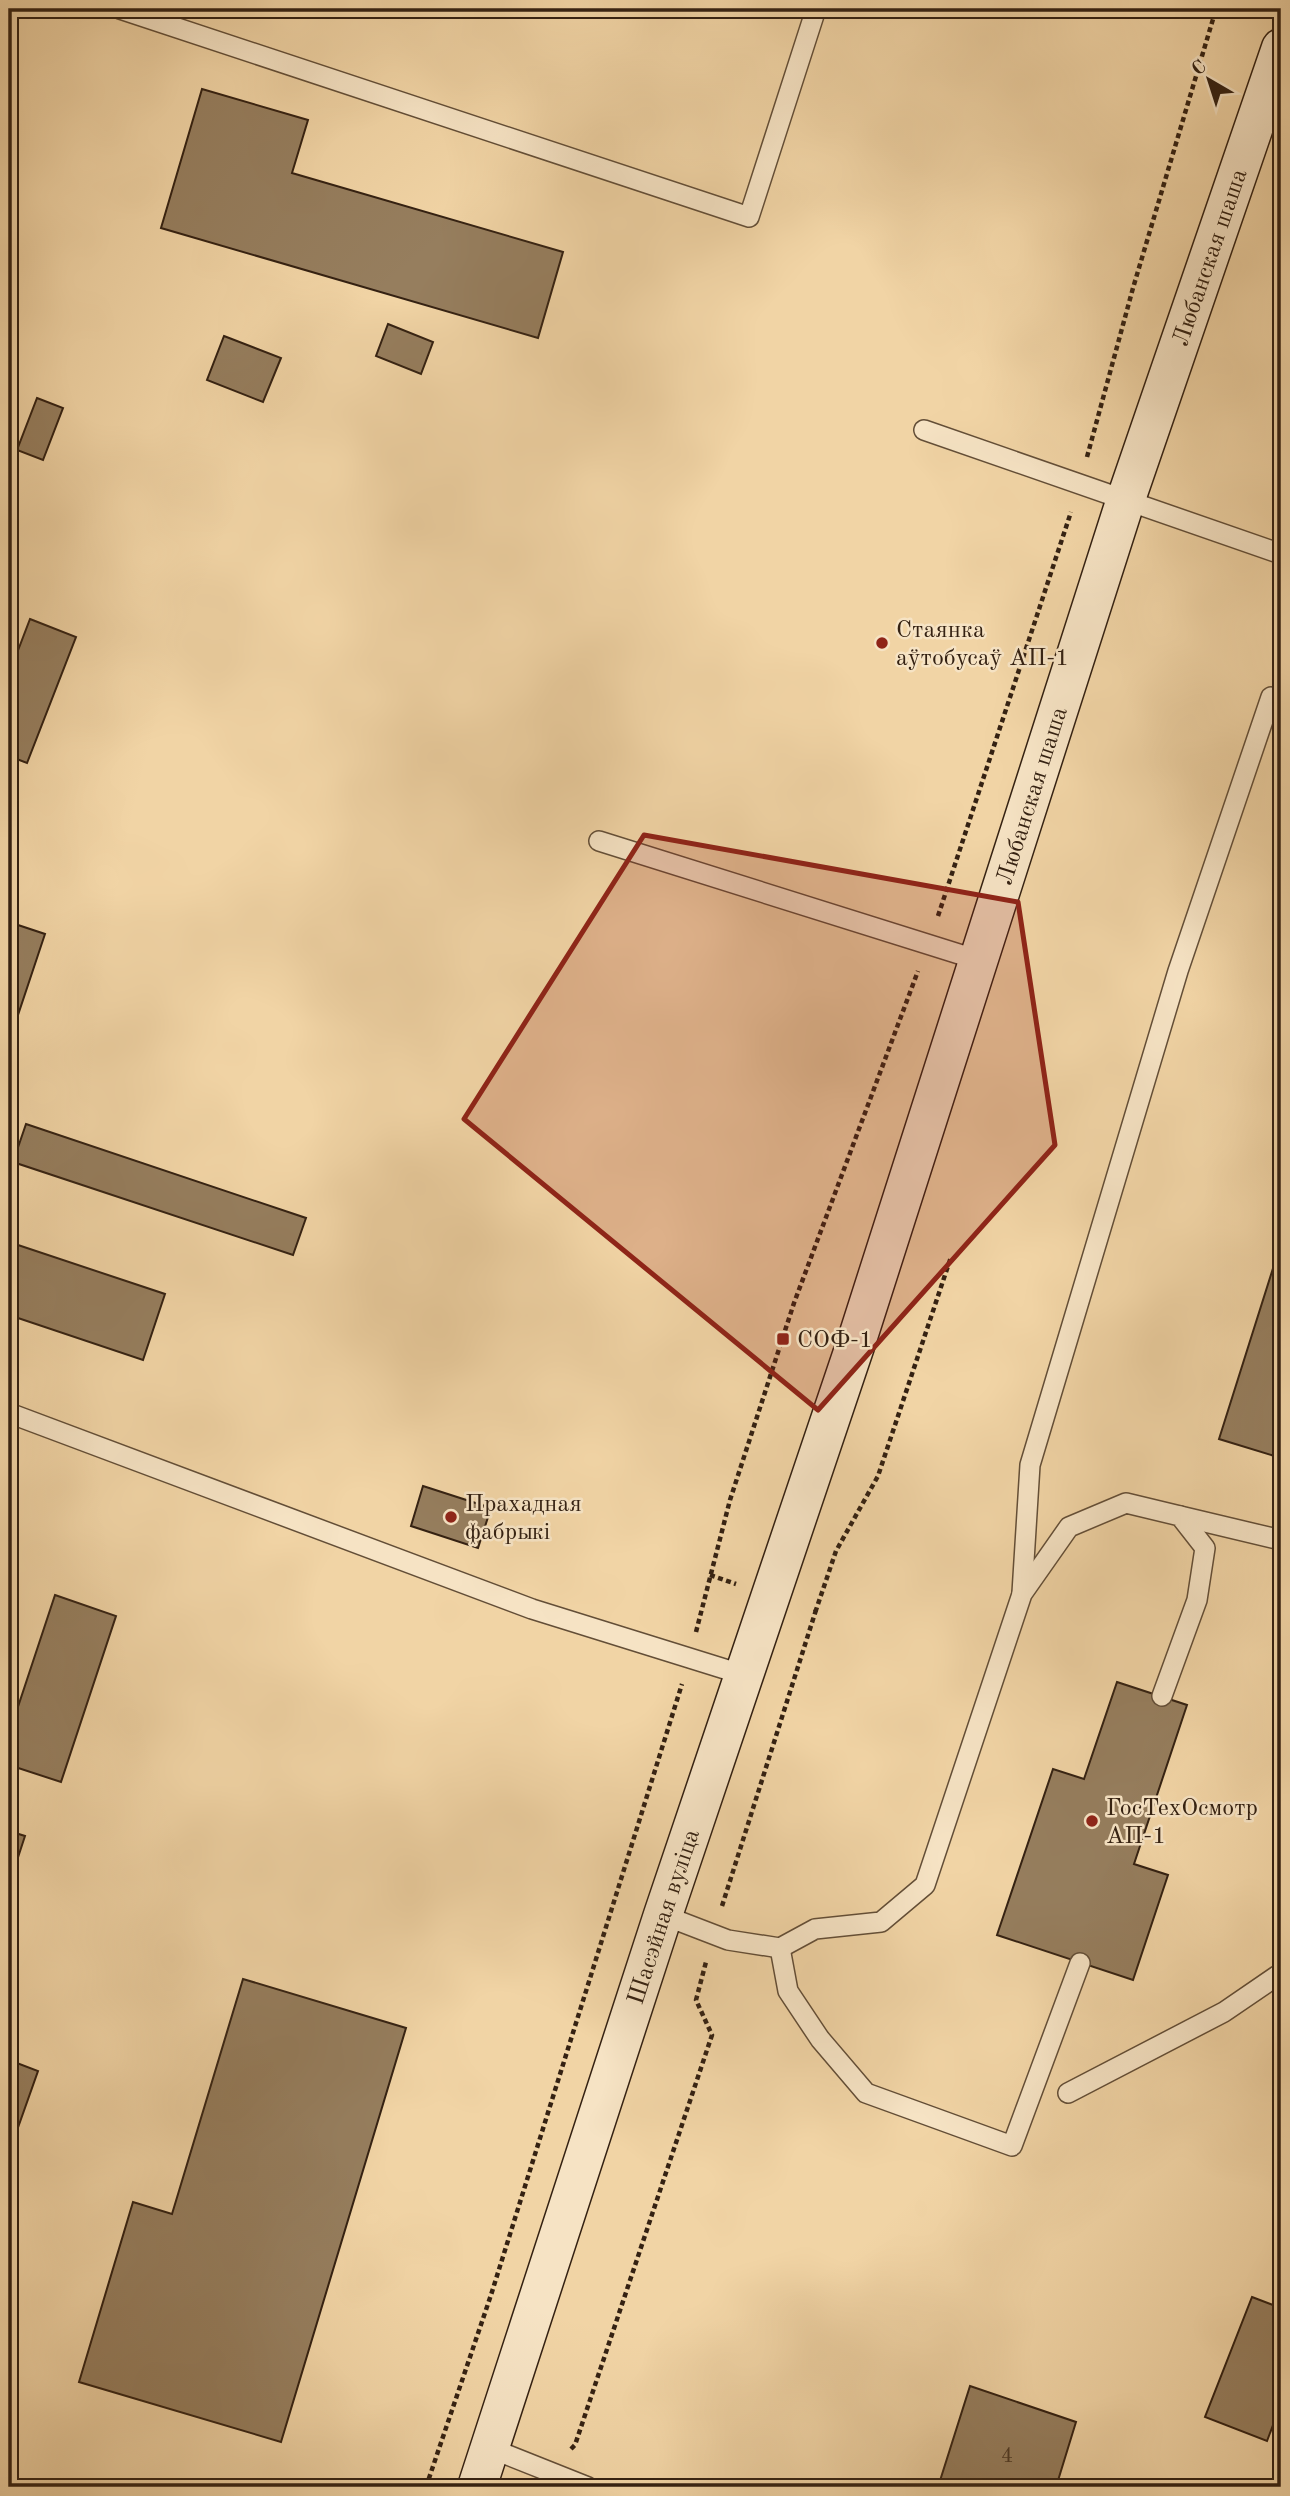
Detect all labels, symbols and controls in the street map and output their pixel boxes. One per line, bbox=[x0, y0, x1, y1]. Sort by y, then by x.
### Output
north arrow bbox=[1174, 46, 1244, 116]
text: С bbox=[1189, 57, 1211, 80]
street label: Любанская шаша bbox=[1170, 166, 1253, 349]
place label: Стаянка аўтобусаў АП-1 bbox=[896, 619, 1069, 671]
marker: Стаянка аўтобусаў АП-1 bbox=[874, 635, 890, 651]
street label: Любанская шаша bbox=[993, 704, 1073, 888]
place label: СОФ-1 bbox=[797, 1329, 873, 1353]
marker: СОФ-1 bbox=[775, 1331, 791, 1347]
place label: Прахадная фабрыкі bbox=[465, 1493, 582, 1545]
marker: Прахадная фабрыкі bbox=[443, 1509, 459, 1525]
place label: ГосТехОсмотр АП-1 bbox=[1106, 1797, 1258, 1849]
marker: ГосТехОсмотр АП-1 bbox=[1084, 1813, 1100, 1829]
street label: Шасэйная вуліца bbox=[625, 1826, 705, 2008]
house number: 4 bbox=[1001, 2446, 1013, 2467]

